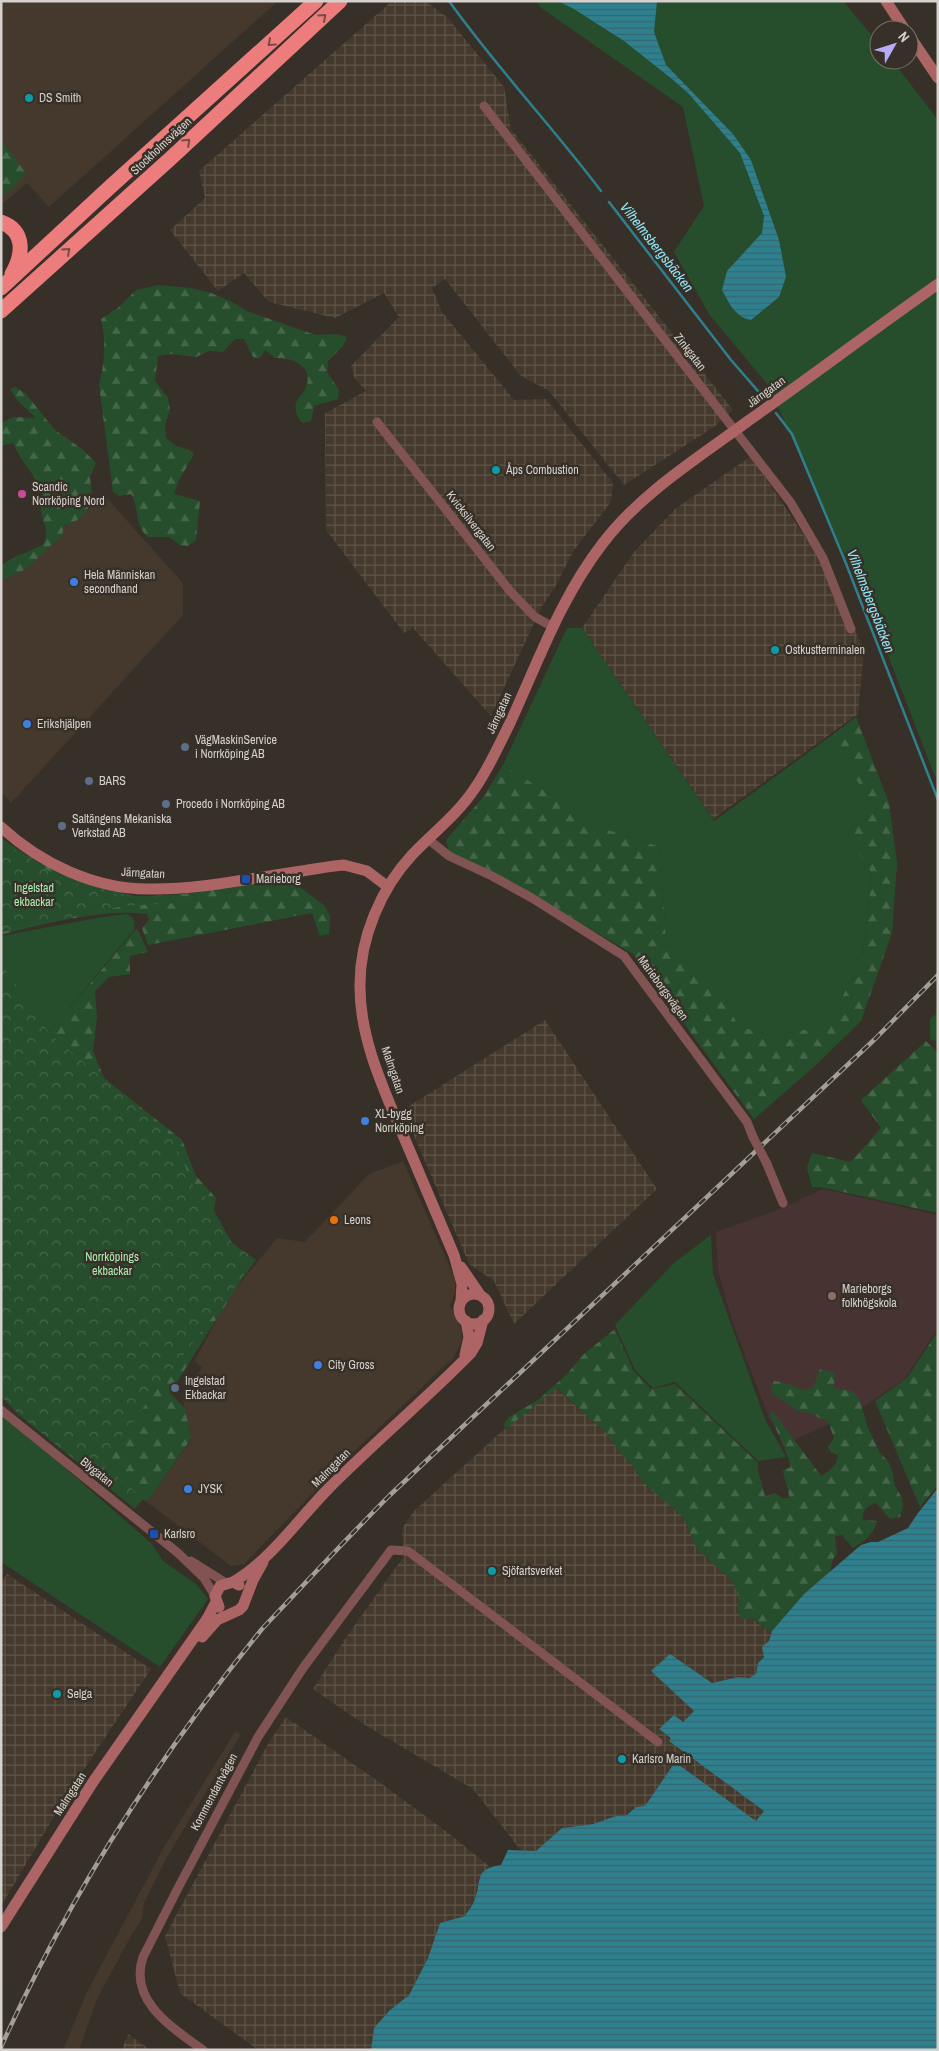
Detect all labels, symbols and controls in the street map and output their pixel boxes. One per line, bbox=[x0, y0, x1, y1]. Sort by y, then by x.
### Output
one-way arrow bbox=[317, 14, 326, 23]
north arrow bbox=[869, 20, 919, 70]
text: N bbox=[894, 28, 914, 46]
one-way arrow bbox=[268, 37, 277, 46]
place label: DS Smith bbox=[39, 90, 81, 106]
marker: DS Smith bbox=[23, 92, 35, 104]
street label: Stockholmsvägen bbox=[127, 114, 195, 178]
one-way arrow bbox=[182, 139, 191, 148]
water label: Vilhelmsbergsbäcken bbox=[616, 198, 698, 296]
one-way arrow bbox=[61, 249, 70, 257]
street label: Zinkgatan bbox=[670, 330, 710, 374]
street label: Järngatan bbox=[744, 373, 788, 411]
place label: Åps Combustion bbox=[505, 462, 579, 478]
marker: Åps Combustion bbox=[490, 464, 502, 476]
place label: Scandic Norrköping Nord bbox=[32, 479, 105, 509]
marker: Scandic Norrköping Nord bbox=[16, 488, 28, 500]
street label: Kvicksilvergatan bbox=[442, 488, 500, 554]
water label: Vilhelmsbergsbäcken bbox=[843, 547, 899, 655]
place label: Hela Människan secondhand bbox=[84, 567, 155, 597]
marker: Hela Människan secondhand bbox=[68, 576, 80, 588]
place label: Ostkustterminalen bbox=[785, 642, 865, 658]
marker: Ostkustterminalen bbox=[769, 644, 781, 656]
street label: Järngatan bbox=[483, 690, 515, 736]
place label: Erikshjälpen bbox=[37, 716, 91, 732]
marker: Erikshjälpen bbox=[21, 718, 33, 730]
place label: VägMaskinService i Norrköping AB bbox=[195, 732, 277, 762]
marker: VägMaskinService i Norrköping AB bbox=[179, 741, 191, 753]
place label: BARS bbox=[99, 773, 126, 789]
marker: BARS bbox=[83, 775, 95, 787]
place label: Procedo i Norrköping AB bbox=[176, 796, 285, 812]
marker: Procedo i Norrköping AB bbox=[160, 798, 172, 810]
place label: Saltängens Mekaniska Verkstad AB bbox=[72, 811, 172, 841]
marker: Saltängens Mekaniska Verkstad AB bbox=[56, 820, 68, 832]
street label: Järngatan bbox=[121, 864, 165, 882]
place label: Marieborg bbox=[256, 871, 301, 887]
marker: Marieborg bbox=[240, 873, 252, 885]
park label: Ingelstad ekbackar bbox=[14, 880, 55, 910]
street label: Marieborgsvägen bbox=[634, 952, 692, 1024]
street label: Malmgatan bbox=[378, 1044, 408, 1096]
place label: XL-bygg Norrköping bbox=[375, 1106, 424, 1136]
marker: XL-bygg Norrköping bbox=[359, 1115, 371, 1127]
place label: Leons bbox=[344, 1212, 371, 1228]
marker: Leons bbox=[328, 1214, 340, 1226]
park label: Norrköpings ekbackar bbox=[85, 1249, 139, 1279]
place label: Marieborgs folkhögskola bbox=[842, 1281, 897, 1311]
marker: Marieborgs folkhögskola bbox=[826, 1290, 838, 1302]
place label: City Gross bbox=[328, 1357, 375, 1373]
marker: City Gross bbox=[312, 1359, 324, 1371]
place label: Ingelstad Ekbackar bbox=[185, 1373, 227, 1403]
marker: Ingelstad Ekbackar bbox=[169, 1382, 181, 1394]
street label: Malmgatan bbox=[308, 1445, 354, 1491]
street label: Blygatan bbox=[77, 1454, 117, 1490]
place label: JYSK bbox=[198, 1481, 223, 1497]
marker: JYSK bbox=[182, 1483, 194, 1495]
place label: Karlsro bbox=[164, 1526, 195, 1542]
marker: Karlsro bbox=[148, 1528, 160, 1540]
place label: Sjöfartsverket bbox=[502, 1563, 562, 1579]
marker: Sjöfartsverket bbox=[486, 1565, 498, 1577]
place label: Selga bbox=[67, 1686, 93, 1702]
marker: Selga bbox=[51, 1688, 63, 1700]
street label: Kommendantvägen bbox=[187, 1751, 241, 1833]
place label: Karlsro Marin bbox=[632, 1751, 691, 1767]
marker: Karlsro Marin bbox=[616, 1753, 628, 1765]
street label: Malmgatan bbox=[50, 1769, 90, 1819]

